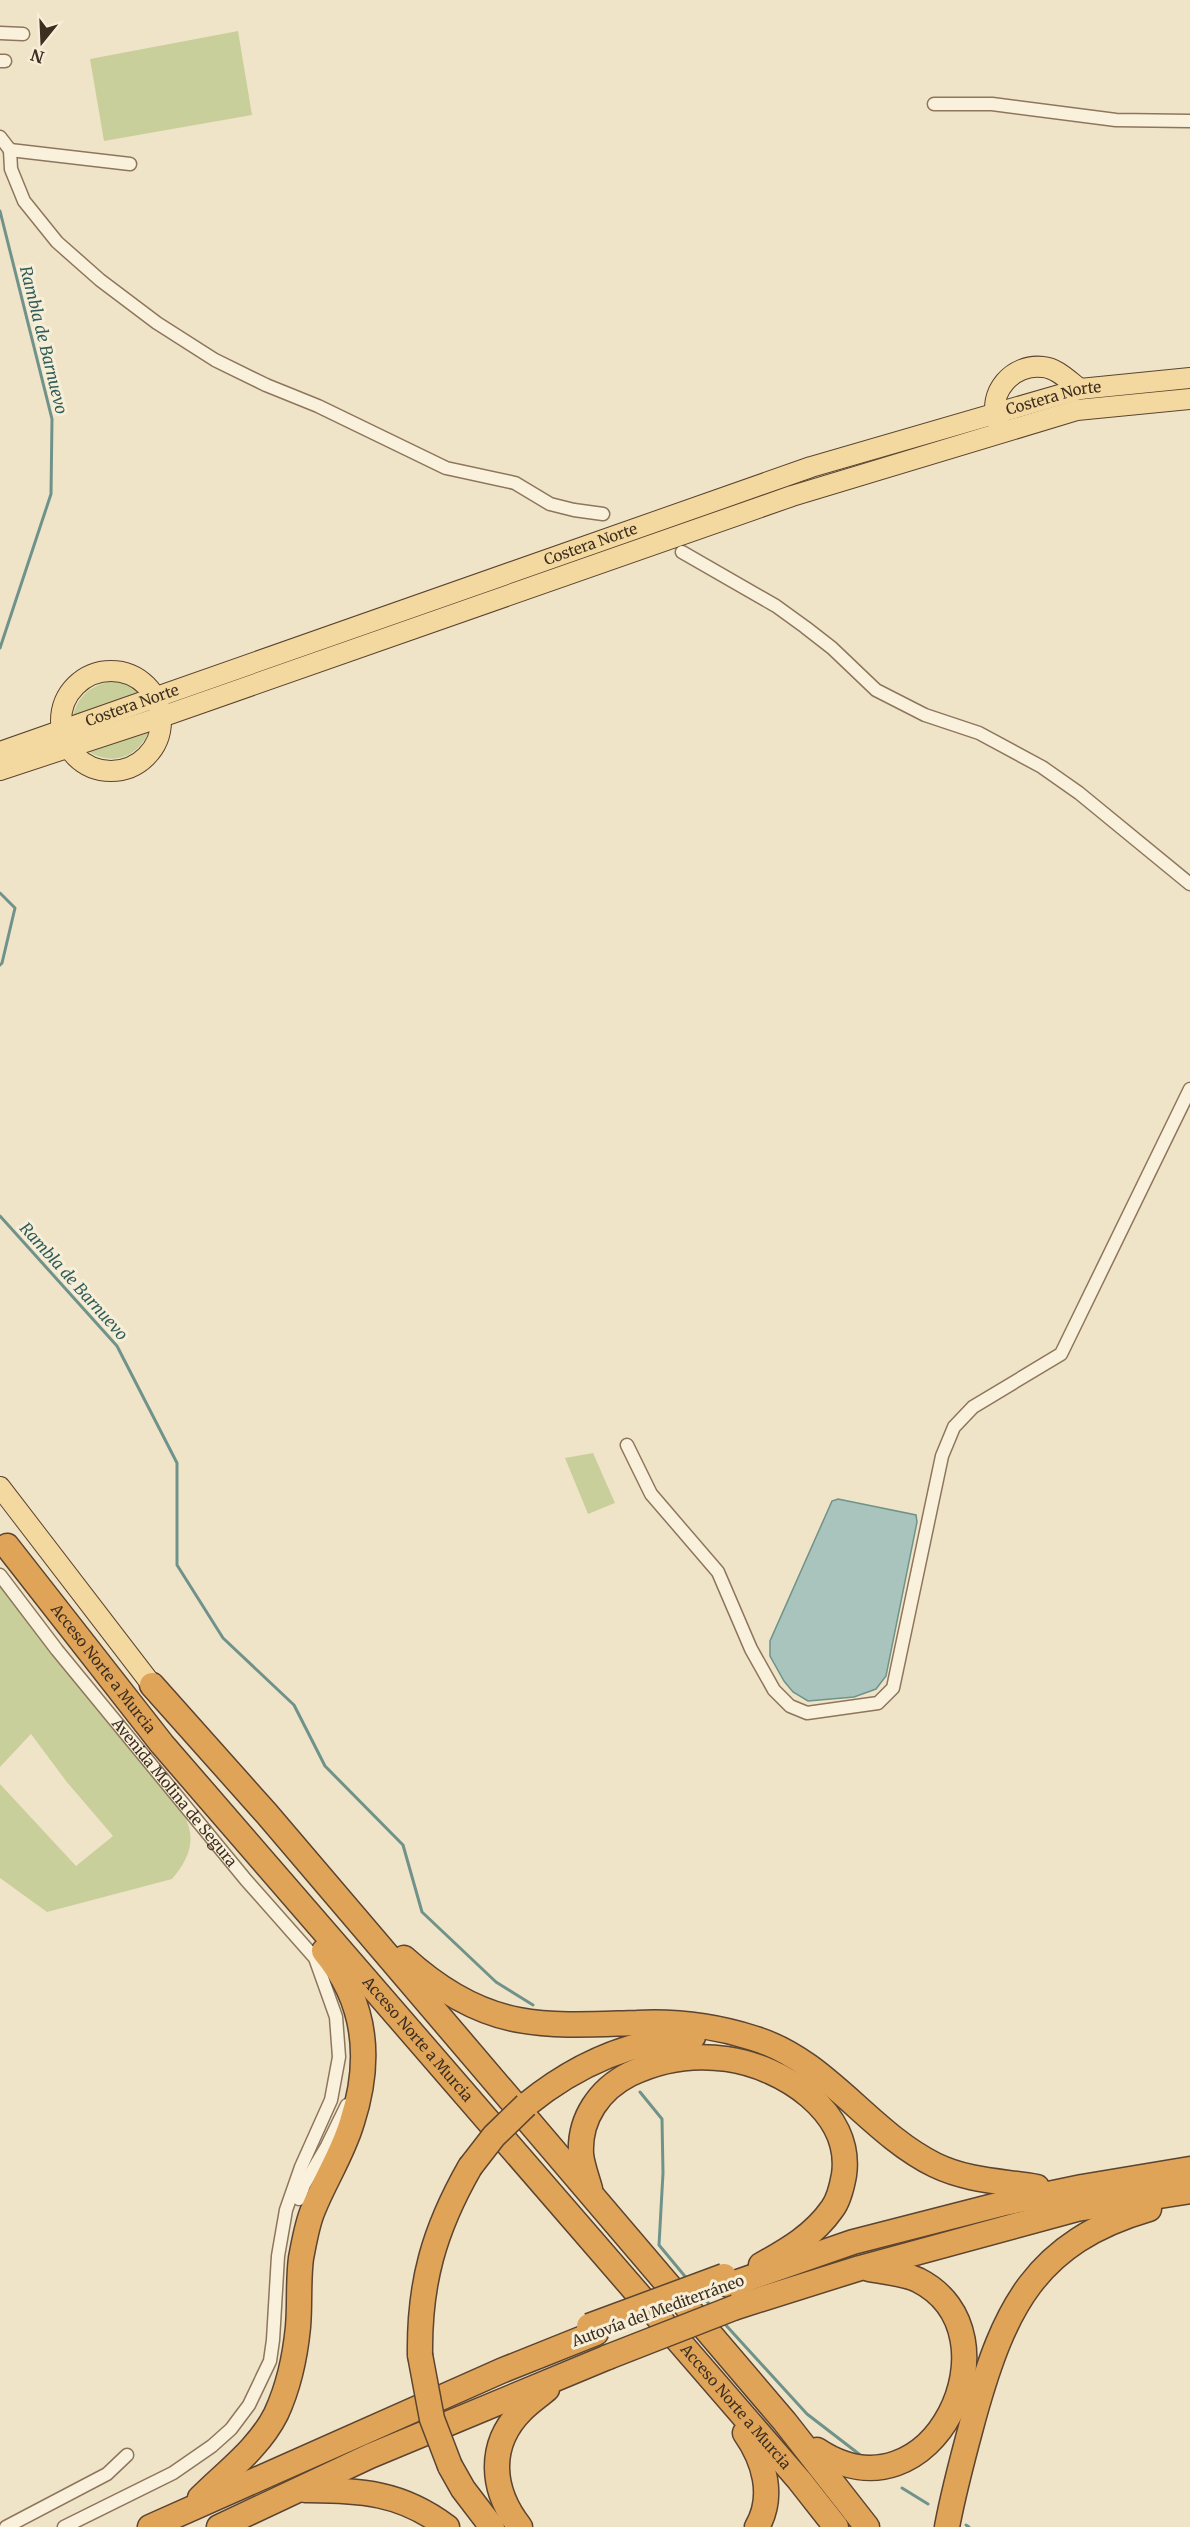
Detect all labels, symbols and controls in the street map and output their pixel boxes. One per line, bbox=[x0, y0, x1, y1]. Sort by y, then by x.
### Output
north arrow bbox=[12, 12, 72, 72]
text: N bbox=[28, 45, 46, 68]
water label: Rambla de Barnuevo bbox=[16, 264, 72, 416]
street label: Costera Norte bbox=[1004, 377, 1102, 419]
street label: Costera Norte bbox=[541, 519, 640, 569]
street label: Costera Norte bbox=[83, 680, 181, 730]
water label: Rambla de Barnuevo bbox=[16, 1218, 132, 1344]
street label: Acceso Norte a Murcia bbox=[46, 1599, 160, 1737]
street label: Avenida Molina de Segura bbox=[108, 1714, 241, 1871]
street label: Acceso Norte a Murcia bbox=[358, 1972, 477, 2105]
street label: Autovía del Mediterráneo bbox=[568, 2270, 747, 2351]
street label: Acceso Norte a Murcia bbox=[676, 2339, 795, 2473]

